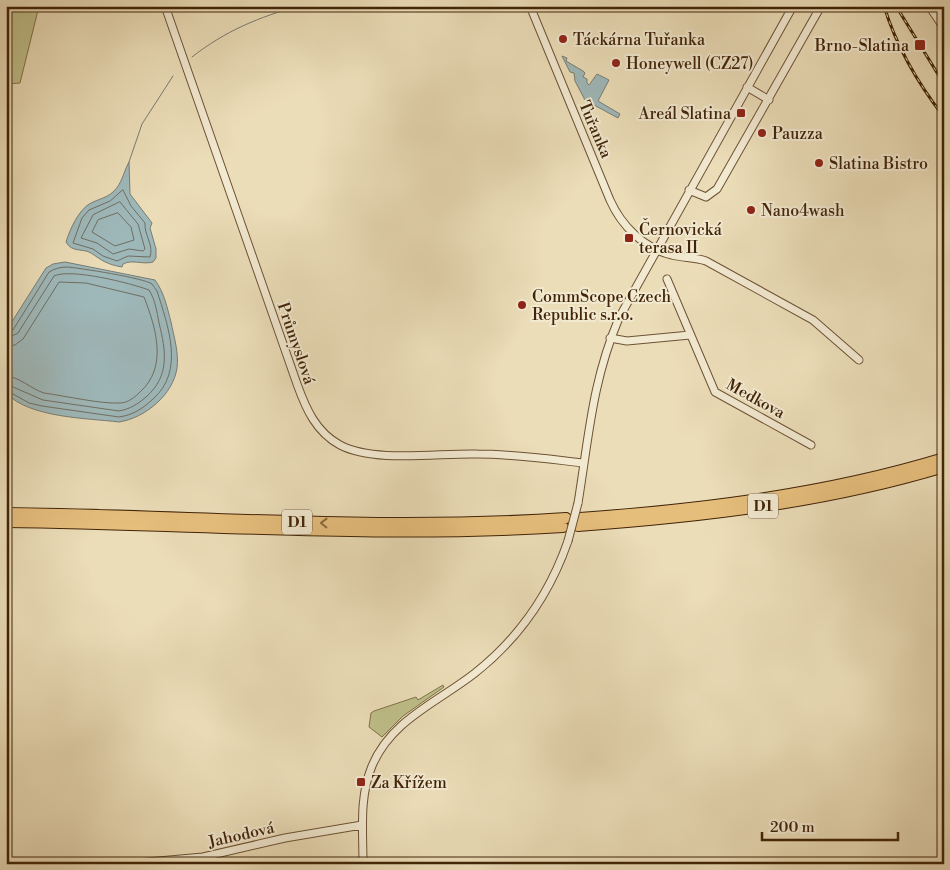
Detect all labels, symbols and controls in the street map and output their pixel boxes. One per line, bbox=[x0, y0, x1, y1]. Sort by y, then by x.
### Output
place label: Táckárna Tuřanka bbox=[573, 30, 706, 50]
marker: Táckárna Tuřanka bbox=[557, 33, 569, 45]
place label: Brno-Slatina bbox=[814, 36, 910, 56]
marker: Brno-Slatina bbox=[913, 38, 927, 52]
place label: Honeywell (CZ27) bbox=[626, 54, 753, 74]
marker: Honeywell (CZ27) bbox=[610, 57, 622, 69]
street label: Tuřanka bbox=[574, 98, 616, 162]
place label: Areál Slatina bbox=[637, 104, 732, 124]
marker: Areál Slatina bbox=[735, 107, 747, 119]
place label: Pauzza bbox=[772, 124, 824, 144]
marker: Pauzza bbox=[756, 127, 768, 139]
place label: Slatina Bistro bbox=[829, 154, 928, 174]
marker: Slatina Bistro bbox=[813, 157, 825, 169]
place label: Nano4wash bbox=[761, 201, 845, 221]
marker: Nano4wash bbox=[745, 204, 757, 216]
place label: Černovická terasa II bbox=[639, 218, 723, 258]
marker: Černovická terasa II bbox=[623, 232, 635, 244]
place label: CommScope Czech Republic s.r.o. bbox=[532, 287, 672, 325]
marker: CommScope Czech Republic s.r.o. bbox=[516, 299, 528, 311]
street label: Průmyslová bbox=[273, 300, 320, 388]
street label: Medkova bbox=[723, 375, 789, 424]
road number: D1 bbox=[748, 494, 778, 518]
road number: D1 bbox=[282, 510, 312, 534]
one-way arrow bbox=[320, 518, 328, 528]
place label: Za Křížem bbox=[371, 773, 447, 793]
marker: Za Křížem bbox=[355, 776, 367, 788]
scale bar bbox=[762, 810, 899, 842]
street label: Jahodová bbox=[205, 817, 277, 852]
text: 200 m bbox=[770, 818, 815, 837]

